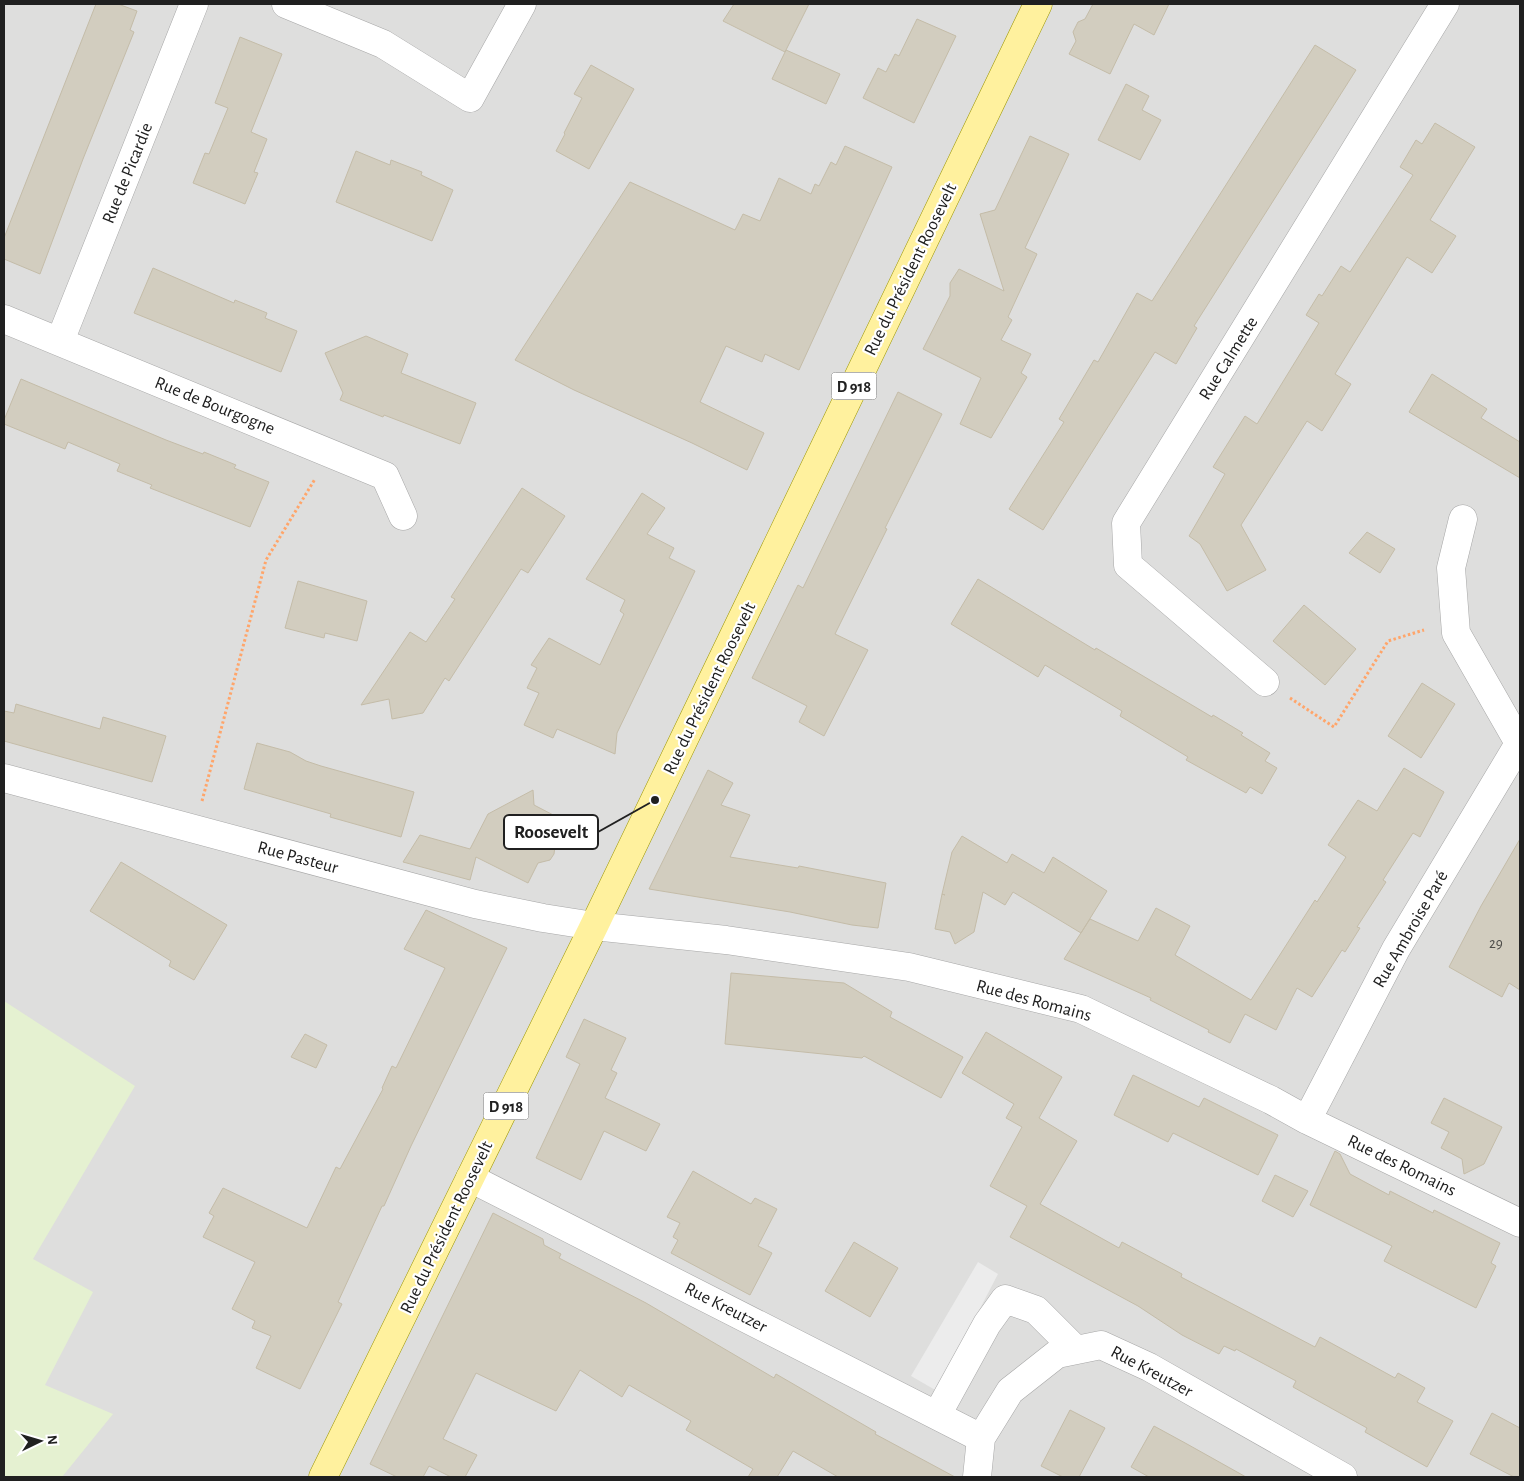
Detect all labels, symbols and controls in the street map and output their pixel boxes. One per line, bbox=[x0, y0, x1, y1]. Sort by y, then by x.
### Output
street label: Rue de Picardie bbox=[100, 120, 156, 226]
street label: Rue du Président Roosevelt bbox=[861, 180, 961, 358]
street label: Rue Calmette bbox=[1196, 314, 1261, 403]
road number: D 918 bbox=[832, 372, 876, 400]
street label: Rue de Bourgogne bbox=[152, 374, 277, 438]
street label: Rue du Président Roosevelt bbox=[660, 599, 760, 777]
callout: Roosevelt bbox=[504, 815, 598, 849]
text: Roosevelt bbox=[514, 823, 589, 842]
street label: Rue Pasteur bbox=[256, 839, 340, 877]
street label: Rue Ambroise Paré bbox=[1370, 868, 1452, 991]
house number: 29 bbox=[1489, 936, 1503, 951]
street label: Rue des Romains bbox=[974, 977, 1093, 1025]
road number: D 918 bbox=[484, 1092, 528, 1120]
street label: Rue des Romains bbox=[1344, 1132, 1459, 1200]
street label: Rue du Président Roosevelt bbox=[397, 1138, 497, 1316]
street label: Rue Kreutzer bbox=[681, 1279, 770, 1336]
street label: Rue Kreutzer bbox=[1108, 1343, 1196, 1401]
north arrow bbox=[15, 1416, 65, 1466]
text: N bbox=[45, 1434, 59, 1445]

